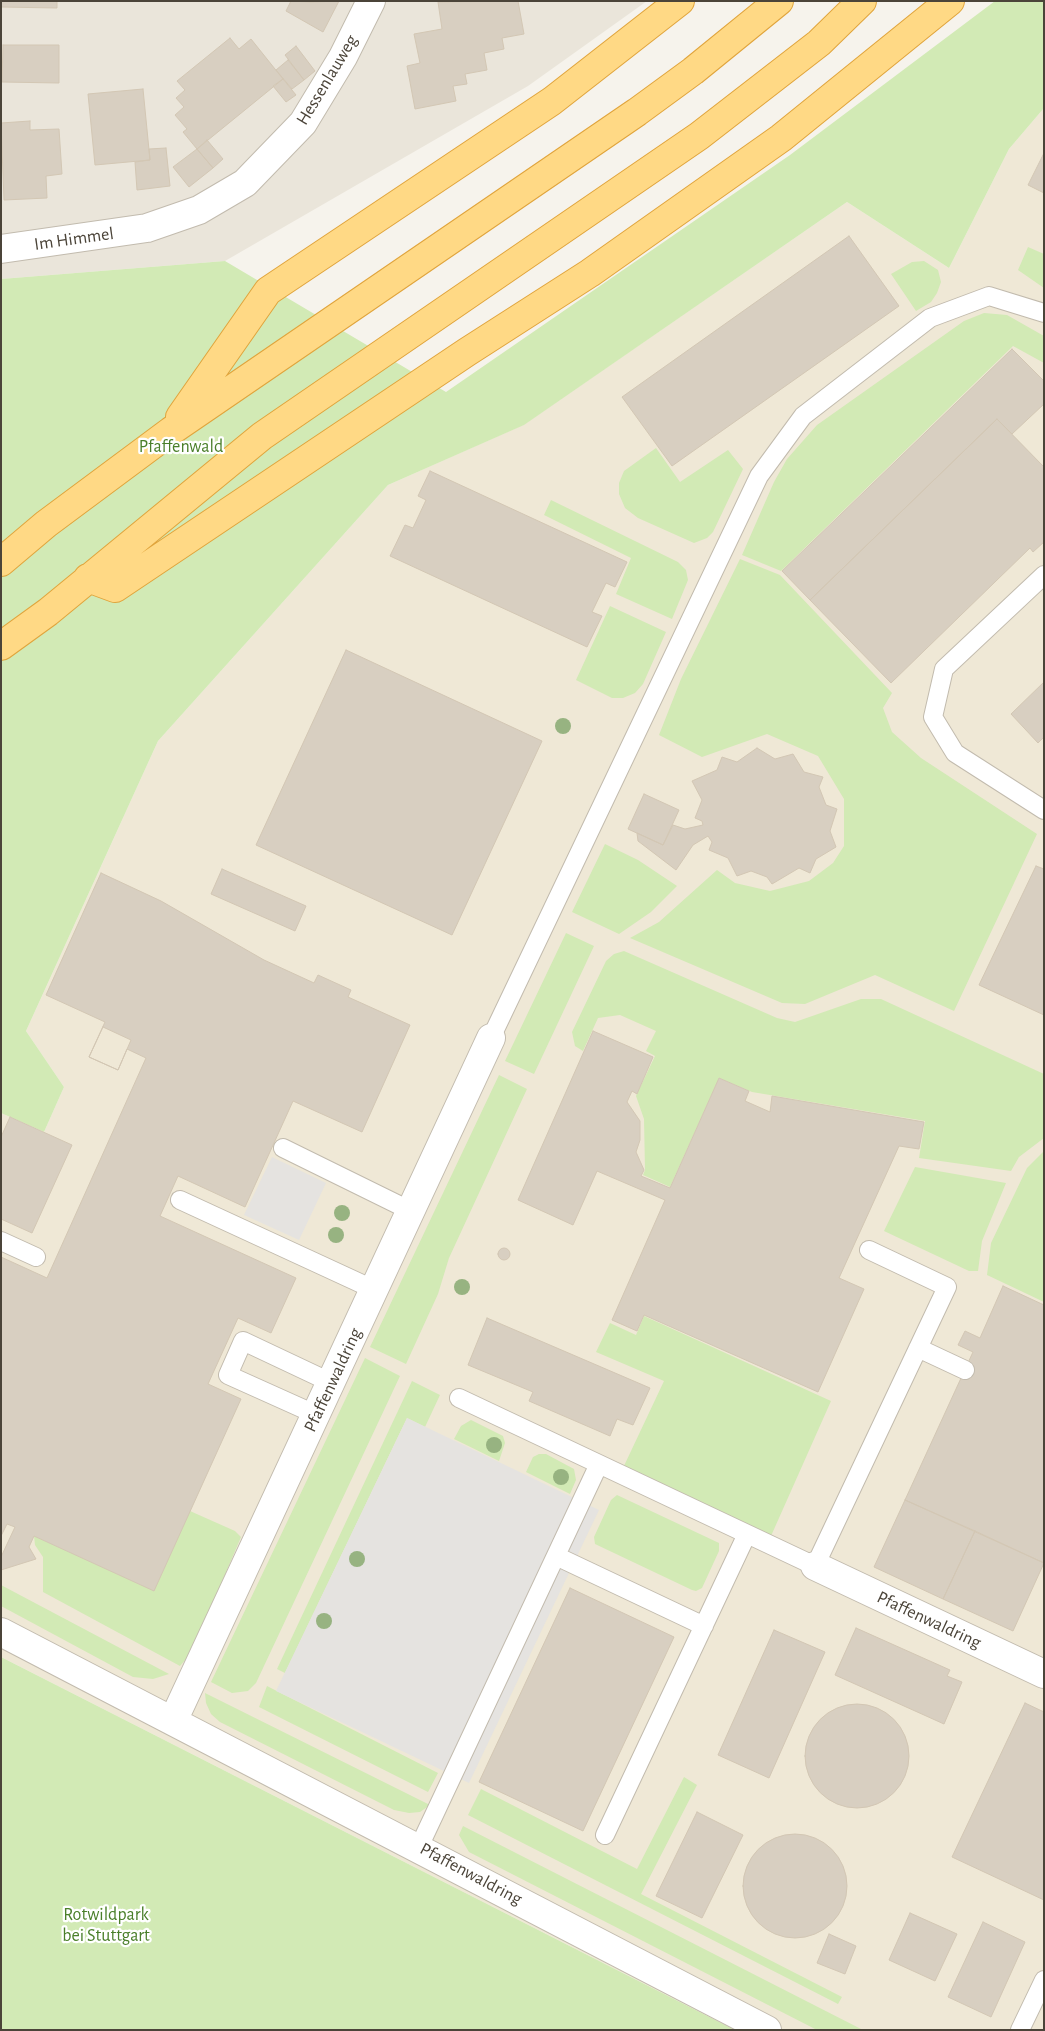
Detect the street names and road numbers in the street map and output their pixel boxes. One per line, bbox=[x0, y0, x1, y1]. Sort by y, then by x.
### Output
street label: Hessenlauweg bbox=[292, 31, 362, 129]
street label: Im Himmel bbox=[33, 223, 115, 255]
street label: Pfaffenwaldring bbox=[299, 1324, 367, 1436]
street label: Pfaffenwaldring bbox=[873, 1586, 985, 1654]
street label: Pfaffenwaldring bbox=[416, 1838, 526, 1910]

